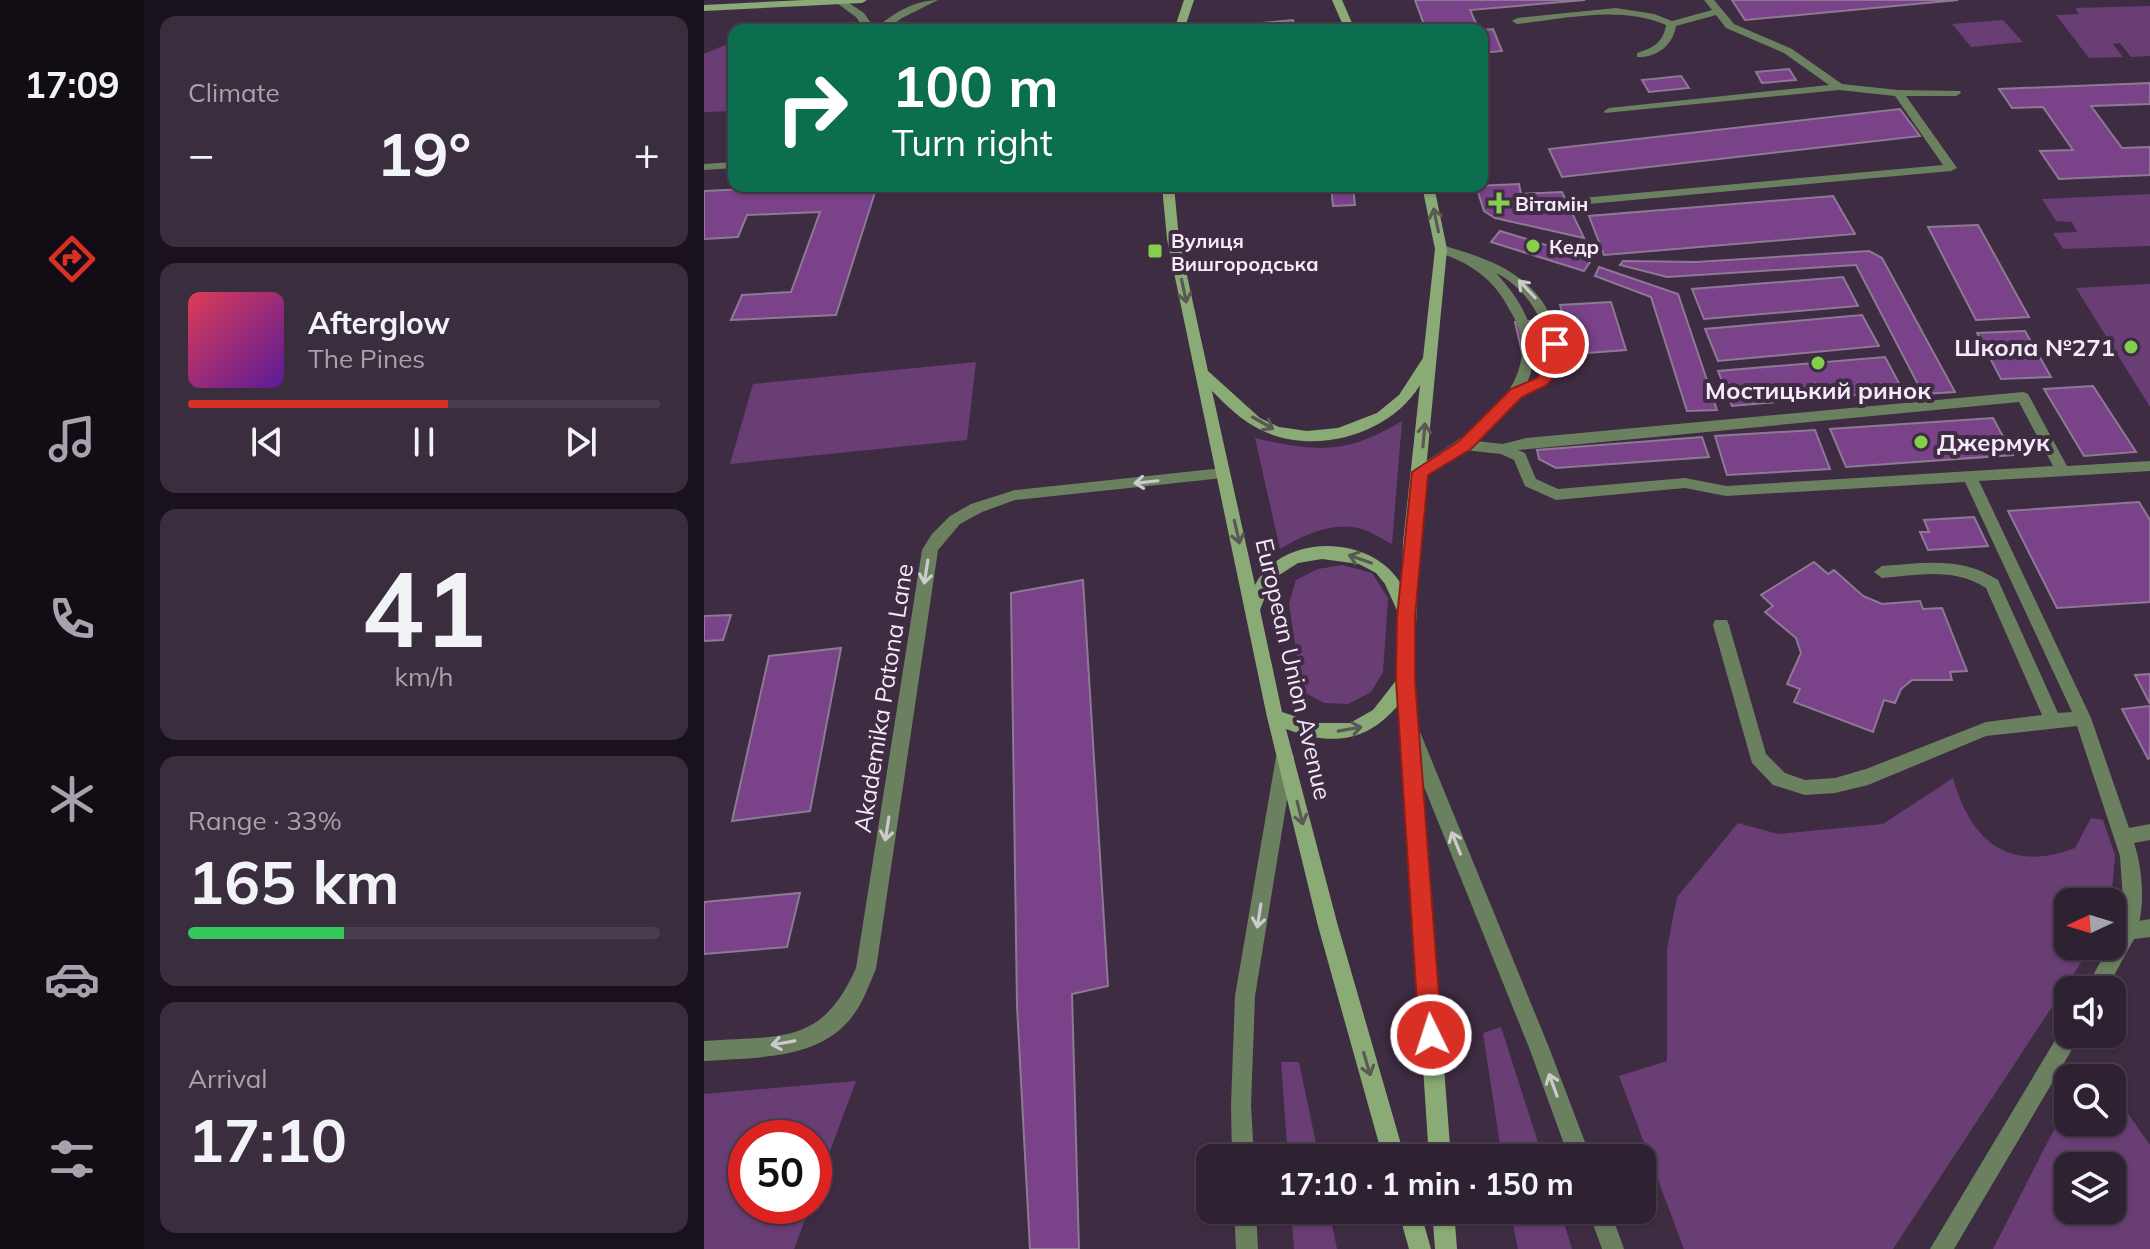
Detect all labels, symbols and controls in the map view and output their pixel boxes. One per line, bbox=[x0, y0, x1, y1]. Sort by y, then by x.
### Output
text: 100 m bbox=[892, 51, 1059, 121]
icon: right bbox=[760, 56, 864, 160]
text: 17:09 bbox=[24, 62, 120, 107]
text: Climate bbox=[188, 76, 280, 109]
text: 19° bbox=[377, 116, 471, 191]
text: Turn right bbox=[892, 120, 1053, 165]
text: − bbox=[188, 126, 214, 181]
text: + bbox=[634, 126, 660, 181]
place label: Вітамін bbox=[1515, 191, 1588, 216]
marker: Вітамін bbox=[1490, 194, 1508, 212]
one-way arrow bbox=[1427, 208, 1442, 233]
place label: Вулиця Вишгородська bbox=[1171, 228, 1319, 276]
icon: directions bbox=[44, 231, 100, 287]
place label: Кедр bbox=[1549, 234, 1599, 259]
marker: Кедр bbox=[1524, 237, 1542, 255]
marker: Вулиця Вишгородська bbox=[1146, 242, 1164, 260]
one-way arrow bbox=[1177, 277, 1192, 303]
one-way arrow bbox=[1518, 279, 1536, 299]
text: Afterglow bbox=[308, 304, 450, 342]
pin bbox=[1521, 310, 1589, 378]
icon: arrive bbox=[1533, 322, 1577, 366]
place label: Школа №271 bbox=[1954, 332, 2115, 362]
marker: Школа №271 bbox=[2122, 338, 2140, 356]
text: The Pines bbox=[308, 342, 425, 375]
marker: Мостицький ринок bbox=[1809, 354, 1827, 372]
place label: Мостицький ринок bbox=[1705, 375, 1931, 405]
icon: music bbox=[44, 411, 100, 467]
one-way arrow bbox=[1250, 416, 1274, 431]
icon: previous bbox=[245, 420, 289, 464]
icon: pause bbox=[402, 420, 446, 464]
icon: next bbox=[559, 420, 603, 464]
one-way arrow bbox=[1417, 422, 1432, 449]
place label: Джермук bbox=[1937, 427, 2050, 457]
marker: Джермук bbox=[1912, 433, 1930, 451]
one-way arrow bbox=[1133, 474, 1159, 489]
one-way arrow bbox=[1230, 519, 1245, 544]
street label: European Union Avenue bbox=[1249, 535, 1339, 803]
text: 41 bbox=[362, 542, 486, 673]
one-way arrow bbox=[1348, 551, 1373, 566]
one-way arrow bbox=[918, 559, 933, 584]
street label: Akademika Patona Lane bbox=[847, 561, 919, 835]
icon: phone bbox=[44, 591, 100, 647]
text: km/h bbox=[395, 660, 453, 693]
one-way arrow bbox=[1337, 720, 1363, 735]
icon: climate bbox=[44, 771, 100, 827]
one-way arrow bbox=[1293, 800, 1308, 825]
text: Range · 33% bbox=[188, 804, 342, 837]
one-way arrow bbox=[879, 816, 894, 842]
one-way arrow bbox=[1448, 831, 1463, 856]
text: 165 km bbox=[188, 844, 400, 919]
north arrow bbox=[2054, 888, 2126, 960]
map controls bbox=[2054, 888, 2126, 1224]
one-way arrow bbox=[1250, 902, 1265, 928]
icon: car bbox=[44, 951, 100, 1007]
button: sound bbox=[2054, 976, 2126, 1048]
position arrow bbox=[1389, 993, 1473, 1077]
one-way arrow bbox=[770, 1036, 796, 1051]
one-way arrow bbox=[1361, 1051, 1375, 1076]
text: Arrival bbox=[188, 1062, 268, 1095]
button: search bbox=[2054, 1064, 2126, 1136]
one-way arrow bbox=[1545, 1073, 1559, 1098]
text: 17:10 bbox=[188, 1102, 347, 1177]
speed limit sign: 50 bbox=[728, 1120, 832, 1224]
icon: filters bbox=[44, 1131, 100, 1187]
button: layers bbox=[2054, 1152, 2126, 1224]
text: 17:10 · 1 min · 150 m bbox=[1278, 1165, 1574, 1203]

